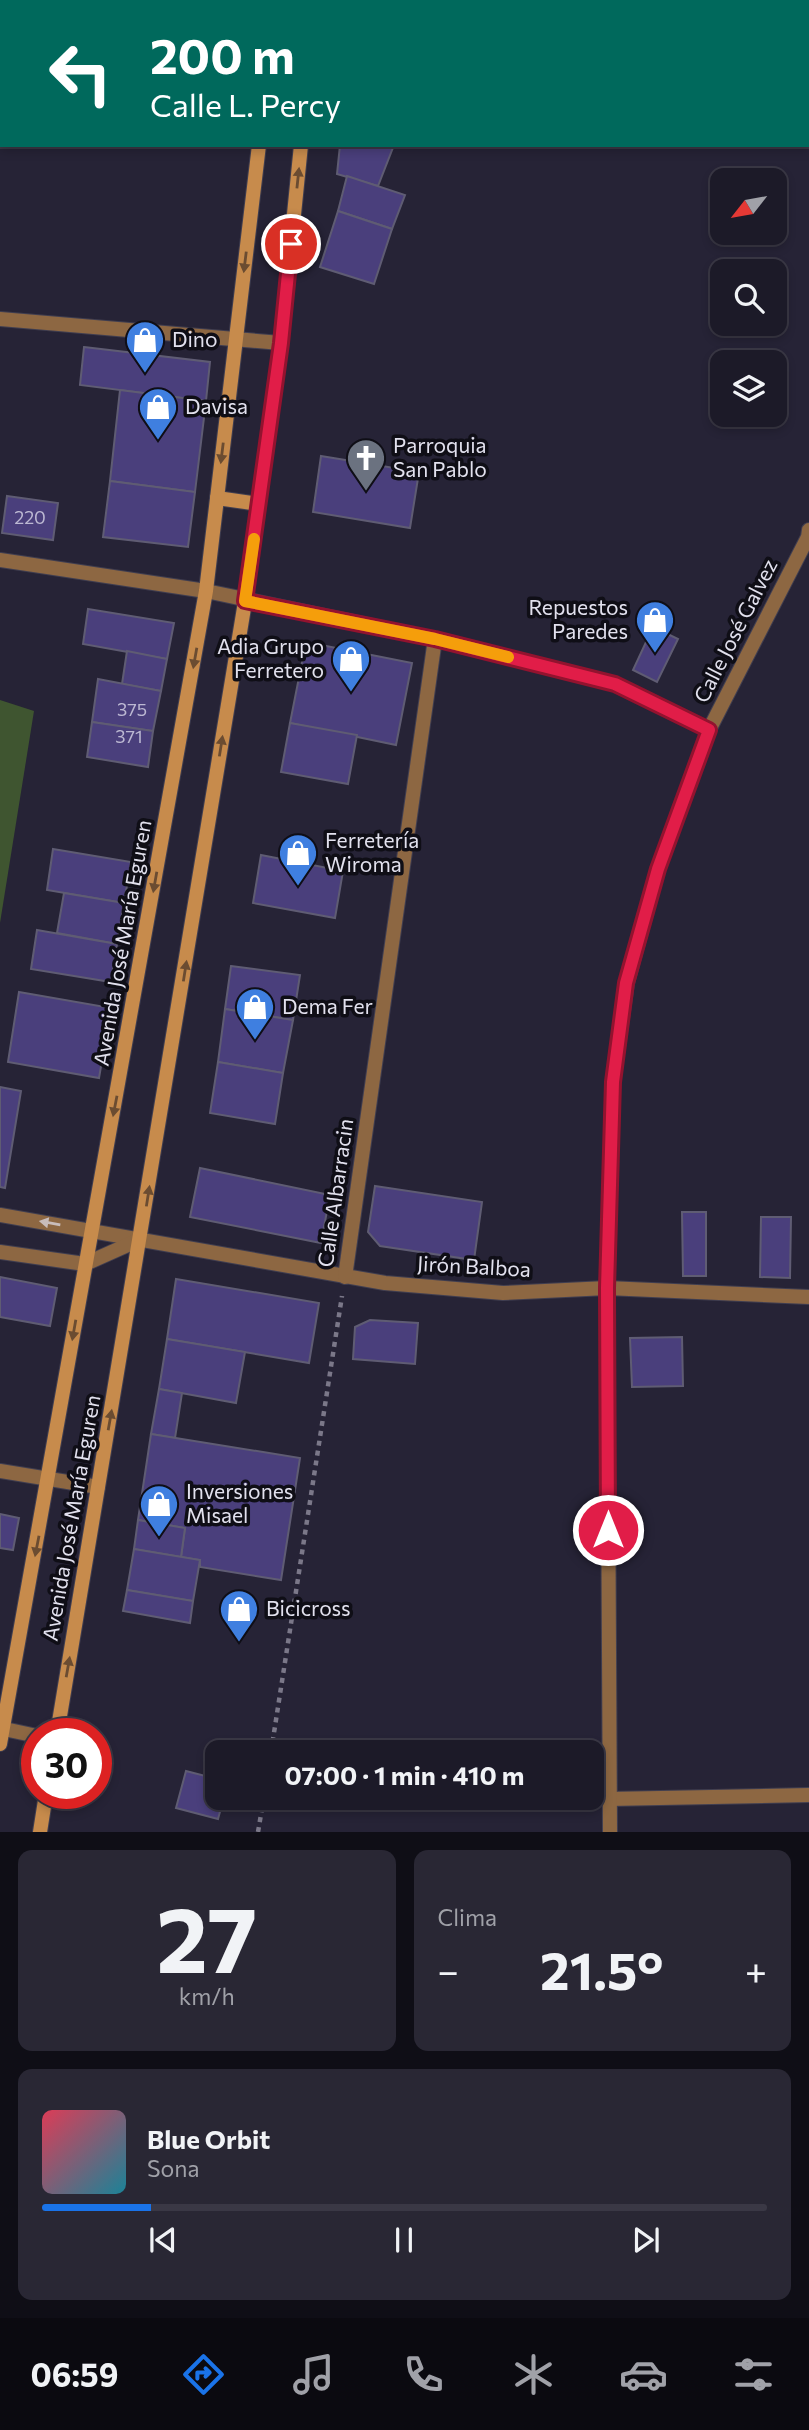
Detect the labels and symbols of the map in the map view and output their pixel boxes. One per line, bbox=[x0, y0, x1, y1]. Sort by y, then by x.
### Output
one-way arrow bbox=[293, 167, 304, 189]
north arrow bbox=[710, 168, 788, 245]
pin bbox=[261, 214, 321, 274]
one-way arrow bbox=[239, 251, 250, 273]
shop icon: Dino bbox=[124, 319, 166, 374]
place label: Dino bbox=[172, 326, 217, 351]
shop icon: Davisa bbox=[137, 386, 179, 441]
place label: Davisa bbox=[185, 393, 248, 418]
place label: Parroquia San Pablo bbox=[393, 432, 487, 481]
church icon: Parroquia San Pablo bbox=[345, 437, 387, 492]
one-way arrow bbox=[216, 443, 227, 465]
house number: 220 bbox=[14, 506, 46, 528]
street label: Calle José Galvez bbox=[688, 554, 782, 706]
place label: Repuestos Paredes bbox=[528, 594, 628, 643]
shop icon: Repuestos Paredes bbox=[634, 599, 676, 654]
place label: Adia Grupo Ferretero bbox=[217, 633, 324, 682]
shop icon: Adia Grupo Ferretero bbox=[330, 638, 372, 693]
one-way arrow bbox=[189, 647, 200, 669]
house number: 375 bbox=[117, 698, 147, 720]
house number: 371 bbox=[115, 725, 143, 747]
one-way arrow bbox=[216, 735, 227, 757]
street label: Avenida José María Eguren bbox=[88, 818, 155, 1068]
place label: Ferretería Wiroma bbox=[325, 827, 419, 876]
shop icon: Ferretería Wiroma bbox=[277, 832, 319, 887]
one-way arrow bbox=[149, 871, 160, 893]
one-way arrow bbox=[180, 960, 191, 982]
shop icon: Dema Fer bbox=[234, 986, 276, 1041]
place label: Dema Fer bbox=[282, 993, 373, 1018]
one-way arrow bbox=[109, 1095, 120, 1117]
street label: Calle Albarracin bbox=[312, 1117, 357, 1269]
one-way arrow bbox=[143, 1184, 154, 1206]
one-way arrow bbox=[39, 1217, 61, 1228]
street label: Jirón Balboa bbox=[417, 1250, 532, 1281]
one-way arrow bbox=[68, 1319, 79, 1341]
street label: Avenida José María Eguren bbox=[37, 1393, 104, 1643]
one-way arrow bbox=[105, 1409, 116, 1431]
place label: Inversiones Misael bbox=[186, 1478, 293, 1527]
shop icon: Inversiones Misael bbox=[138, 1483, 180, 1538]
position arrow bbox=[571, 1493, 645, 1567]
one-way arrow bbox=[31, 1535, 42, 1557]
shop icon: Bicicross bbox=[218, 1588, 260, 1643]
place label: Bicicross bbox=[266, 1595, 351, 1620]
one-way arrow bbox=[63, 1656, 74, 1678]
speed limit sign: 30 bbox=[21, 1718, 112, 1809]

